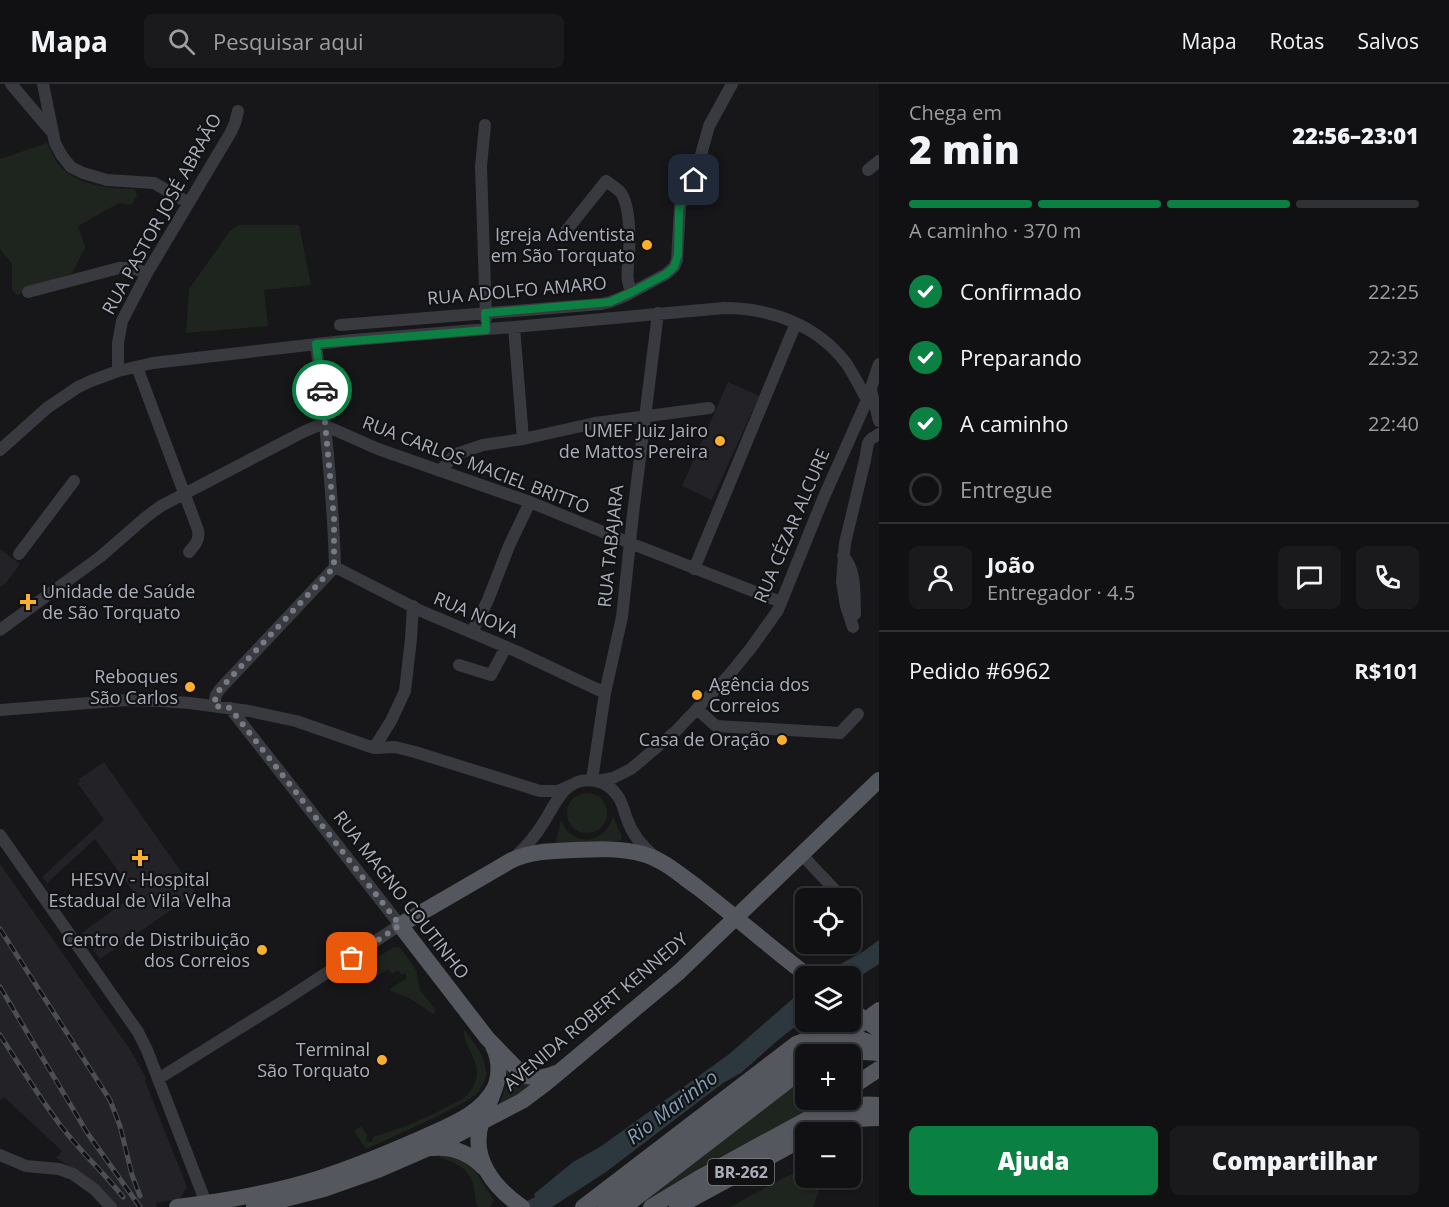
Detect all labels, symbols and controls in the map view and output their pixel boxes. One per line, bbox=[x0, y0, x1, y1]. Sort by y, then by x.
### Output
search box bbox=[144, 14, 564, 68]
text: Mapa bbox=[30, 22, 108, 60]
icon: search bbox=[165, 25, 198, 58]
text: Pesquisar aqui bbox=[213, 26, 364, 56]
text: Mapa bbox=[1182, 27, 1237, 55]
text: Rotas bbox=[1270, 27, 1324, 55]
text: Salvos bbox=[1357, 27, 1419, 55]
text: Chega em bbox=[909, 99, 1002, 126]
street label: RUA PASTOR JOSÉ ABRAÃO bbox=[96, 109, 226, 318]
text: 22:56–23:01 bbox=[1292, 120, 1419, 150]
text: 2 min bbox=[909, 122, 1020, 175]
pin bbox=[668, 154, 719, 205]
icon: home bbox=[677, 163, 710, 196]
text: A caminho · 370 m bbox=[909, 217, 1081, 244]
place label: Igreja Adventista em São Torquato bbox=[491, 222, 635, 267]
marker: Igreja Adventista em São Torquato bbox=[640, 238, 654, 252]
street label: RUA ADOLFO AMARO bbox=[426, 270, 608, 310]
icon: check bbox=[909, 275, 942, 308]
text: Confirmado bbox=[960, 276, 1082, 306]
text: 22:25 bbox=[1368, 278, 1419, 305]
icon: check bbox=[909, 341, 942, 374]
text: Preparando bbox=[960, 342, 1082, 372]
text: 22:32 bbox=[1368, 344, 1419, 371]
courier bbox=[292, 360, 352, 420]
icon: car bbox=[306, 374, 339, 407]
icon: check bbox=[909, 407, 942, 440]
text: A caminho bbox=[960, 408, 1069, 438]
street label: RUA CARLOS MACIEL BRITTO bbox=[359, 410, 593, 519]
text: 22:40 bbox=[1368, 410, 1419, 437]
place label: UMEF Juiz Jairo de Mattos Pereira bbox=[559, 418, 708, 463]
marker: UMEF Juiz Jairo de Mattos Pereira bbox=[713, 434, 727, 448]
street label: RUA CÉZAR ALCURE bbox=[748, 445, 834, 606]
text: Entregue bbox=[960, 474, 1053, 504]
street label: RUA TABAJARA bbox=[592, 483, 628, 608]
button: person bbox=[909, 546, 972, 609]
button: chat bbox=[1278, 546, 1341, 609]
button: phone bbox=[1356, 546, 1419, 609]
text: João bbox=[987, 549, 1035, 579]
place label: Unidade de Saúde de São Torquato bbox=[42, 579, 195, 624]
text: Entregador · 4.5 bbox=[987, 579, 1135, 606]
street label: RUA NOVA bbox=[430, 585, 523, 643]
marker: Unidade de Saúde de São Torquato bbox=[19, 593, 37, 611]
text: Pedido #6962 bbox=[909, 655, 1051, 685]
text: R$101 bbox=[1354, 655, 1419, 685]
place label: Reboques São Carlos bbox=[90, 664, 178, 709]
place label: Agência dos Correios bbox=[709, 672, 810, 717]
marker: Reboques São Carlos bbox=[183, 680, 197, 694]
marker: Agência dos Correios bbox=[690, 688, 704, 702]
place label: Casa de Oração bbox=[639, 727, 770, 751]
marker: Casa de Oração bbox=[775, 733, 789, 747]
street label: RUA MAGNO COUTINHO bbox=[328, 805, 475, 983]
marker: HESVV - Hospital Estadual de Vila Velha bbox=[131, 849, 149, 867]
place label: HESVV - Hospital Estadual de Vila Velha bbox=[49, 867, 232, 912]
map controls bbox=[795, 888, 861, 1188]
button: locate bbox=[795, 888, 861, 954]
street label: AVENIDA ROBERT KENNEDY bbox=[498, 926, 693, 1095]
place label: Centro de Distribuição dos Correios bbox=[62, 927, 250, 972]
pin bbox=[326, 932, 377, 983]
icon: bag bbox=[335, 941, 368, 974]
marker: Centro de Distribuição dos Correios bbox=[255, 943, 269, 957]
button: layers bbox=[795, 966, 861, 1032]
place label: Terminal São Torquato bbox=[257, 1037, 370, 1082]
button: + bbox=[795, 1044, 861, 1110]
marker: Terminal São Torquato bbox=[375, 1053, 389, 1067]
water label: Rio Marinho bbox=[620, 1063, 723, 1150]
button: − bbox=[795, 1122, 861, 1188]
button: Ajuda bbox=[909, 1126, 1158, 1195]
button: Compartilhar bbox=[1170, 1126, 1419, 1195]
road number: BR-262 bbox=[708, 1159, 774, 1185]

